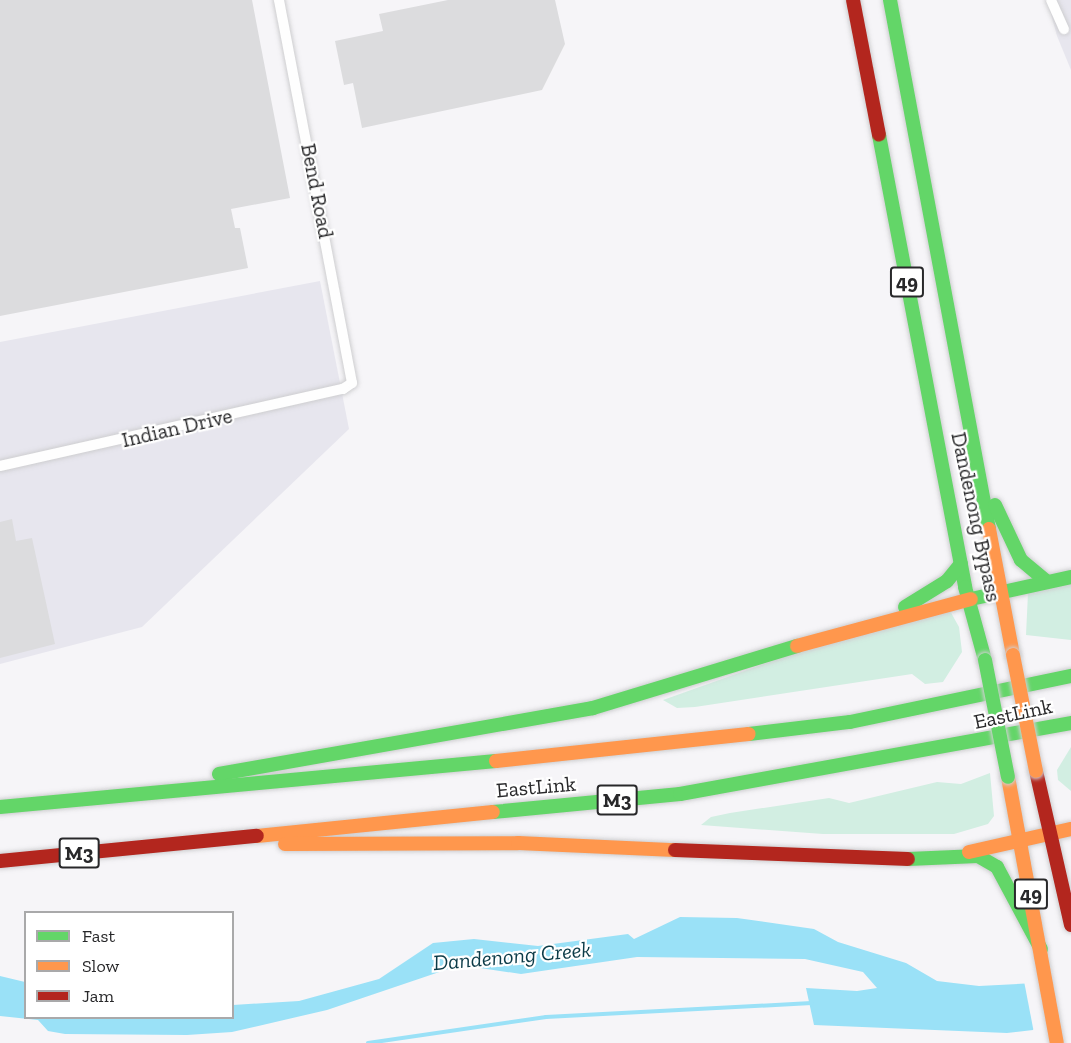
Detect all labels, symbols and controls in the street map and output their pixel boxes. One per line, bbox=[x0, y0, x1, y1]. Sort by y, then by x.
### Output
street label: Bend Road bbox=[295, 141, 339, 241]
road number: 49 bbox=[889, 265, 925, 299]
street label: Indian Drive bbox=[119, 403, 235, 453]
street label: Dandenong Bypass bbox=[946, 430, 1006, 604]
street label: EastLink bbox=[971, 693, 1055, 735]
street label: EastLink bbox=[495, 771, 577, 803]
road number: M3 bbox=[596, 783, 638, 817]
road number: M3 bbox=[58, 836, 100, 870]
road number: 49 bbox=[1013, 877, 1049, 911]
legend bbox=[24, 911, 234, 1019]
text: Fast bbox=[82, 925, 115, 947]
water label: Dandenong Creek bbox=[432, 936, 592, 976]
text: Slow bbox=[82, 955, 119, 977]
text: Jam bbox=[82, 985, 114, 1007]

